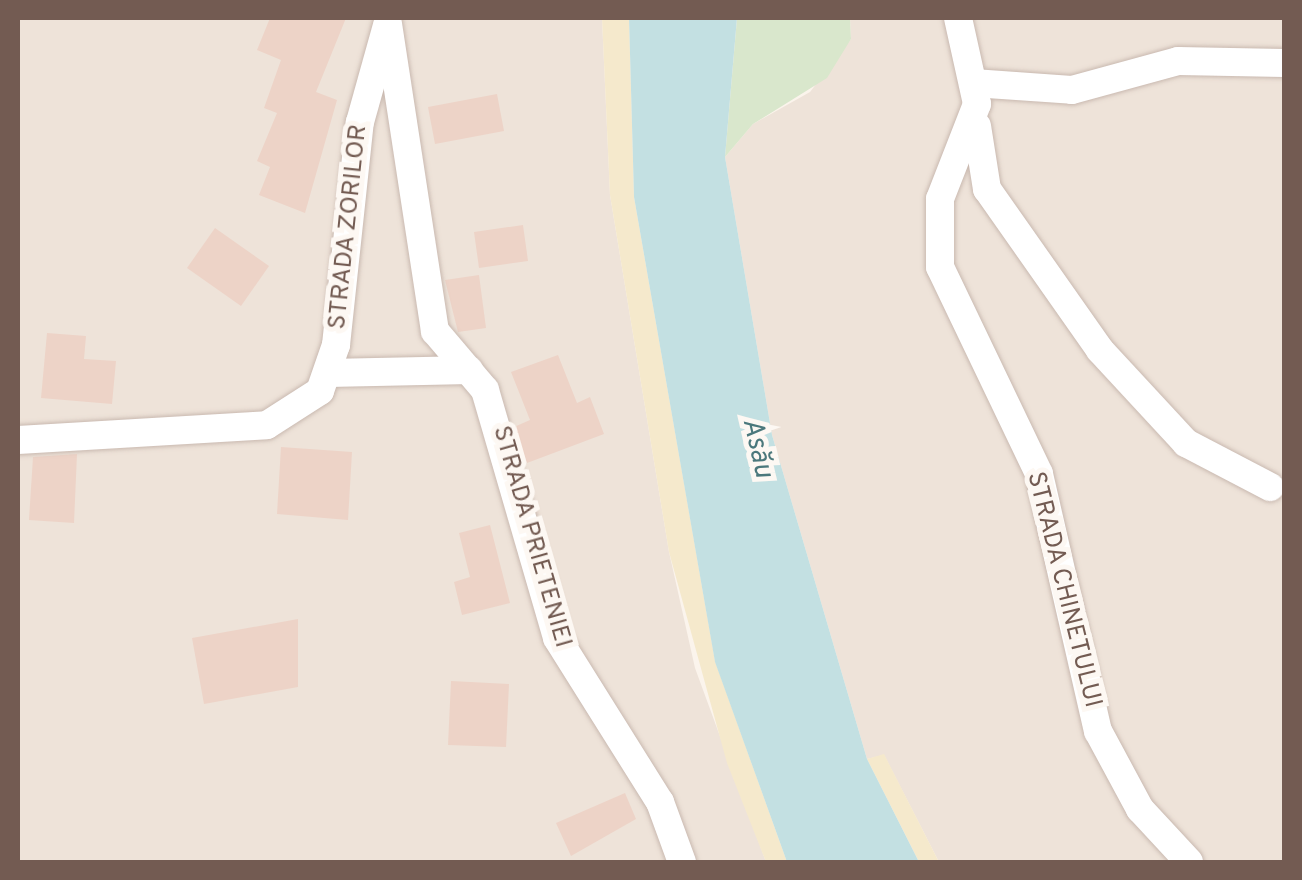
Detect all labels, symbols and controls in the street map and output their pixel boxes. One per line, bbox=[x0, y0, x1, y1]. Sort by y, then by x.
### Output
street label: STRADA ZORILOR bbox=[323, 123, 375, 331]
water label: Asău bbox=[734, 415, 780, 481]
street label: STRADA PRIETENIEI bbox=[485, 422, 577, 652]
street label: STRADA CHINETULUI bbox=[1019, 469, 1107, 711]

